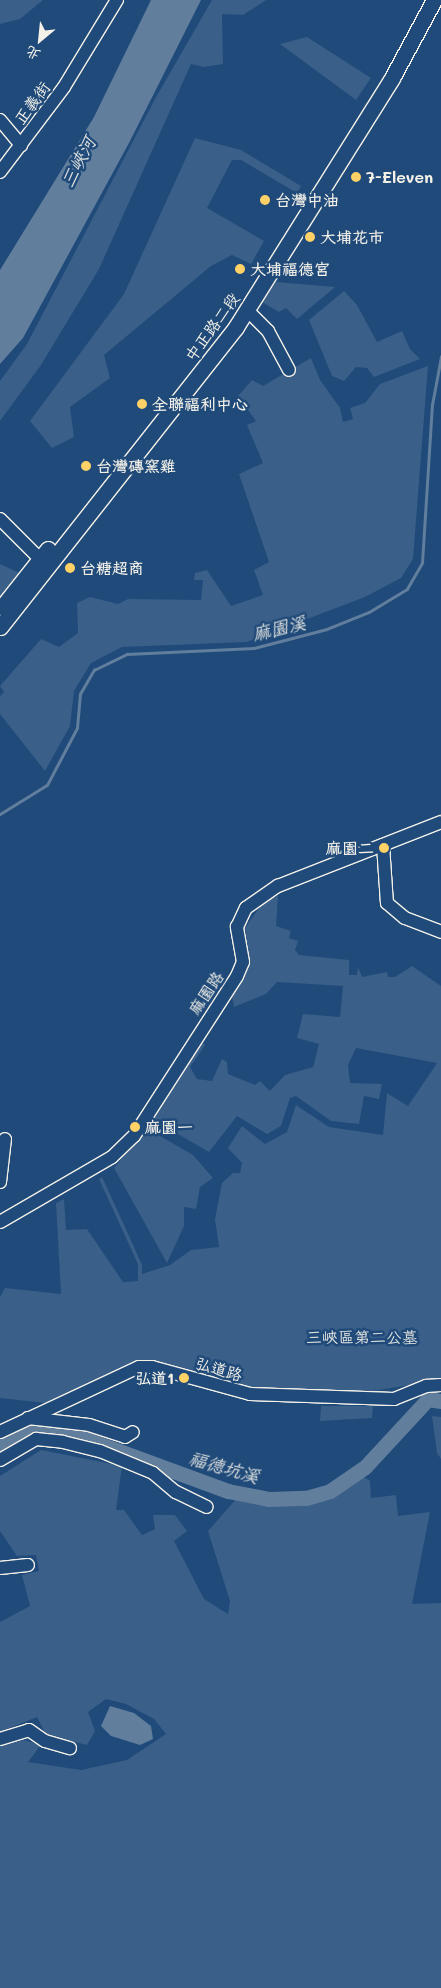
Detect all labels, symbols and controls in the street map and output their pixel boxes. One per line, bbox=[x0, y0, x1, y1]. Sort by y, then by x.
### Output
north arrow bbox=[15, 15, 65, 65]
text: 北 bbox=[22, 42, 43, 65]
street label: 正義街 bbox=[10, 78, 54, 128]
water label: 三峽河 bbox=[56, 133, 100, 191]
place label: 7-Eleven bbox=[366, 167, 433, 187]
marker: 7-Eleven bbox=[350, 171, 362, 183]
place label: 台灣中油 bbox=[275, 190, 339, 210]
marker: 台灣中油 bbox=[259, 194, 271, 206]
place label: 大埔花市 bbox=[320, 227, 384, 247]
marker: 大埔花市 bbox=[304, 231, 316, 243]
place label: 大埔福德宮 bbox=[250, 259, 330, 279]
marker: 大埔福德宮 bbox=[234, 263, 246, 275]
street label: 中正路二段 bbox=[181, 289, 243, 365]
place label: 全聯福利中心 bbox=[152, 394, 248, 414]
marker: 全聯福利中心 bbox=[136, 398, 148, 410]
place label: 台灣磚窯雞 bbox=[96, 456, 176, 476]
marker: 台灣磚窯雞 bbox=[80, 460, 92, 472]
place label: 台糖超商 bbox=[80, 558, 144, 578]
marker: 台糖超商 bbox=[64, 562, 76, 574]
water label: 麻園溪 bbox=[250, 611, 308, 645]
place label: 麻園二 bbox=[326, 838, 374, 858]
marker: 麻園二 bbox=[378, 842, 390, 854]
street label: 麻園路 bbox=[185, 968, 227, 1018]
place label: 麻園一 bbox=[145, 1117, 193, 1137]
marker: 麻園一 bbox=[129, 1121, 141, 1133]
park label: 三峽區第二公墓 bbox=[306, 1327, 418, 1347]
street label: 弘道路 bbox=[193, 1353, 245, 1385]
place label: 弘道1 bbox=[135, 1368, 174, 1388]
marker: 弘道1 bbox=[178, 1372, 190, 1384]
water label: 福德坑溪 bbox=[186, 1447, 262, 1487]

